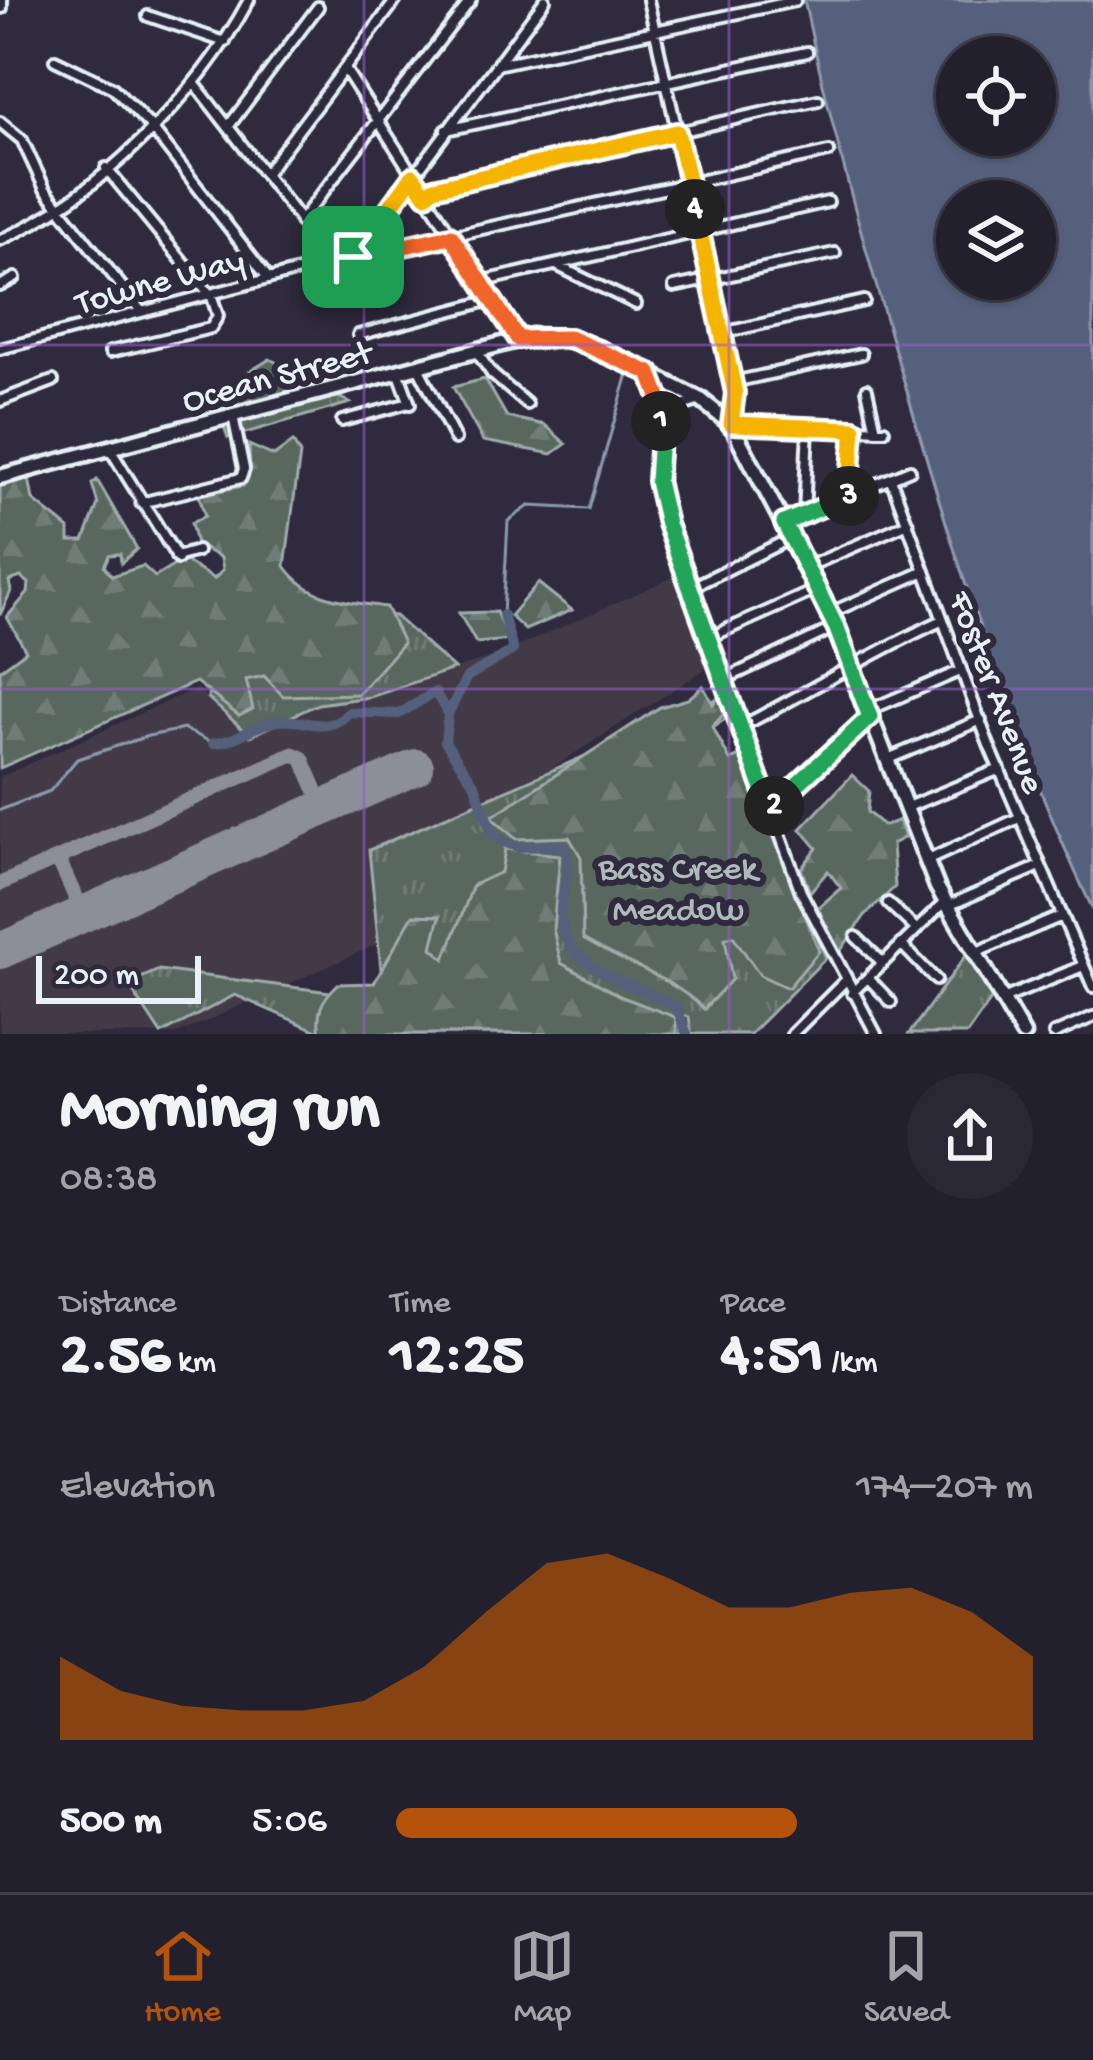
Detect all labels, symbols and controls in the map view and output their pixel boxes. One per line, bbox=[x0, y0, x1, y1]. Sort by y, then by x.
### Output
map controls bbox=[936, 36, 1056, 300]
button: locate bbox=[936, 36, 1056, 156]
pin: 4 bbox=[665, 179, 725, 239]
button: layers bbox=[936, 180, 1056, 300]
text: 4 bbox=[687, 190, 703, 228]
pin bbox=[302, 206, 404, 308]
icon: arrive bbox=[320, 224, 386, 290]
street label: Towne Way bbox=[70, 241, 250, 328]
street label: Ocean Street bbox=[178, 333, 380, 425]
pin: 1 bbox=[631, 391, 691, 451]
text: 1 bbox=[654, 402, 668, 440]
pin: 3 bbox=[819, 466, 879, 526]
text: 3 bbox=[840, 477, 858, 515]
street label: Foster Avenue bbox=[935, 585, 1052, 801]
pin: 2 bbox=[744, 776, 804, 836]
text: 2 bbox=[766, 787, 782, 825]
park label: Bass Creek Meadow bbox=[598, 850, 760, 934]
scale bar bbox=[36, 950, 201, 1003]
text: 200 m bbox=[54, 958, 139, 996]
button: share bbox=[907, 1073, 1033, 1199]
text: Morning run bbox=[60, 1074, 379, 1152]
text: 08:38 bbox=[60, 1158, 157, 1204]
text: Distance bbox=[60, 1286, 177, 1324]
text: Time bbox=[390, 1286, 451, 1324]
text: Pace bbox=[721, 1286, 785, 1324]
text: 2.56 bbox=[60, 1324, 170, 1394]
text: 12:25 bbox=[390, 1324, 524, 1394]
text: 4:51 bbox=[721, 1324, 824, 1394]
text: km bbox=[170, 1345, 216, 1383]
text: /km bbox=[824, 1345, 878, 1383]
text: Elevation bbox=[60, 1466, 215, 1512]
text: 174–207 m bbox=[856, 1466, 1033, 1512]
text: 500 m bbox=[60, 1800, 162, 1846]
text: 5:06 bbox=[252, 1800, 327, 1846]
tab: Home bbox=[144, 1923, 221, 2033]
tab: Map bbox=[509, 1923, 575, 2033]
tab: Saved bbox=[864, 1923, 949, 2033]

